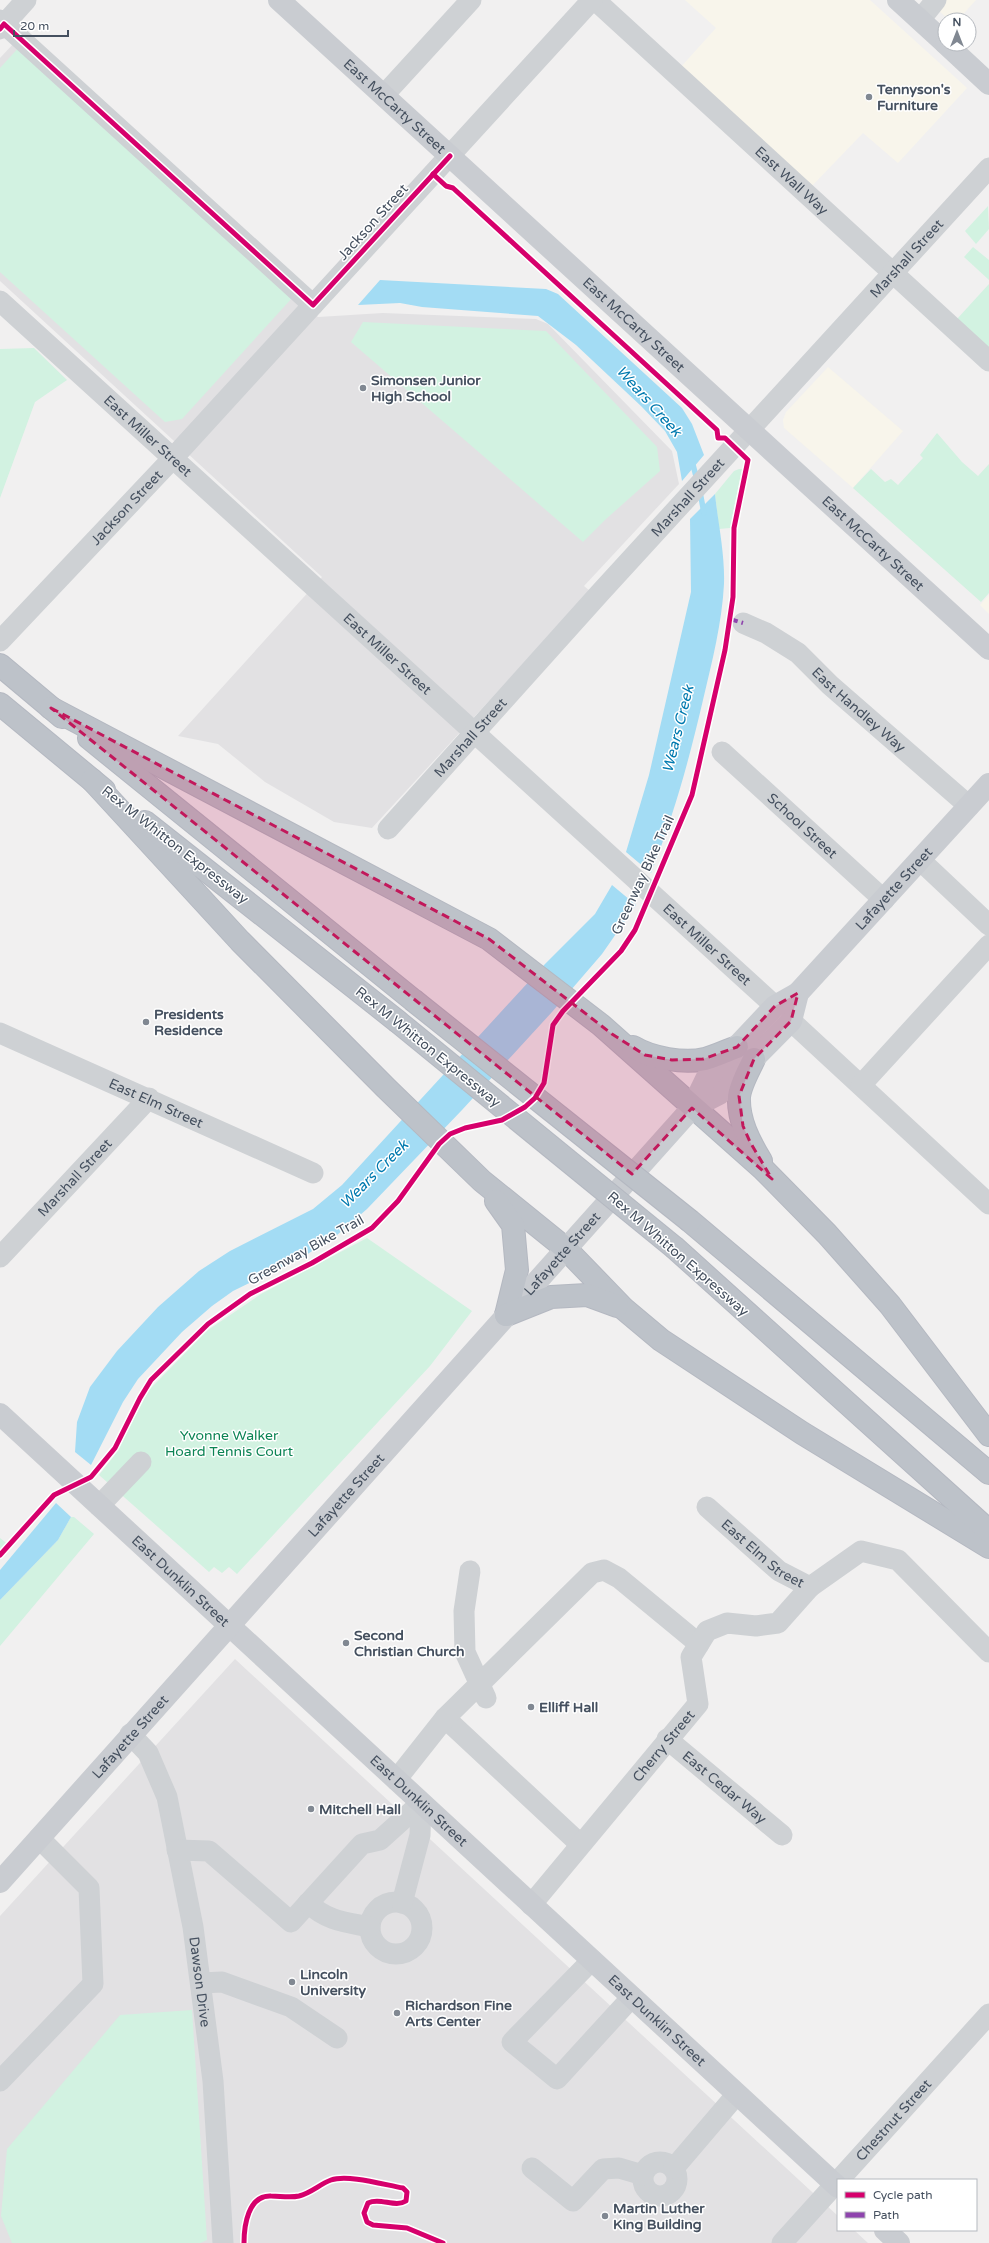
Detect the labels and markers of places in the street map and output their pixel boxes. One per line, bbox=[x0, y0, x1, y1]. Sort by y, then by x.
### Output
place label: Tennyson's Furniture bbox=[876, 81, 951, 114]
marker: Tennyson's Furniture bbox=[864, 92, 874, 102]
place label: Simonsen Junior High School bbox=[371, 372, 481, 405]
marker: Simonsen Junior High School bbox=[358, 383, 368, 393]
place label: Presidents Residence bbox=[154, 1006, 224, 1039]
marker: Presidents Residence bbox=[141, 1017, 151, 1027]
place label: Second Christian Church bbox=[354, 1627, 465, 1660]
marker: Second Christian Church bbox=[341, 1638, 351, 1648]
place label: Elliff Hall bbox=[539, 1699, 598, 1716]
marker: Elliff Hall bbox=[526, 1702, 536, 1712]
place label: Mitchell Hall bbox=[319, 1801, 401, 1818]
marker: Mitchell Hall bbox=[306, 1804, 316, 1814]
place label: Lincoln University bbox=[300, 1966, 366, 1999]
marker: Lincoln University bbox=[287, 1977, 297, 1987]
place label: Richardson Fine Arts Center bbox=[405, 1997, 512, 2030]
marker: Richardson Fine Arts Center bbox=[392, 2008, 402, 2018]
place label: Martin Luther King Building bbox=[613, 2200, 705, 2233]
marker: Martin Luther King Building bbox=[600, 2211, 610, 2221]

